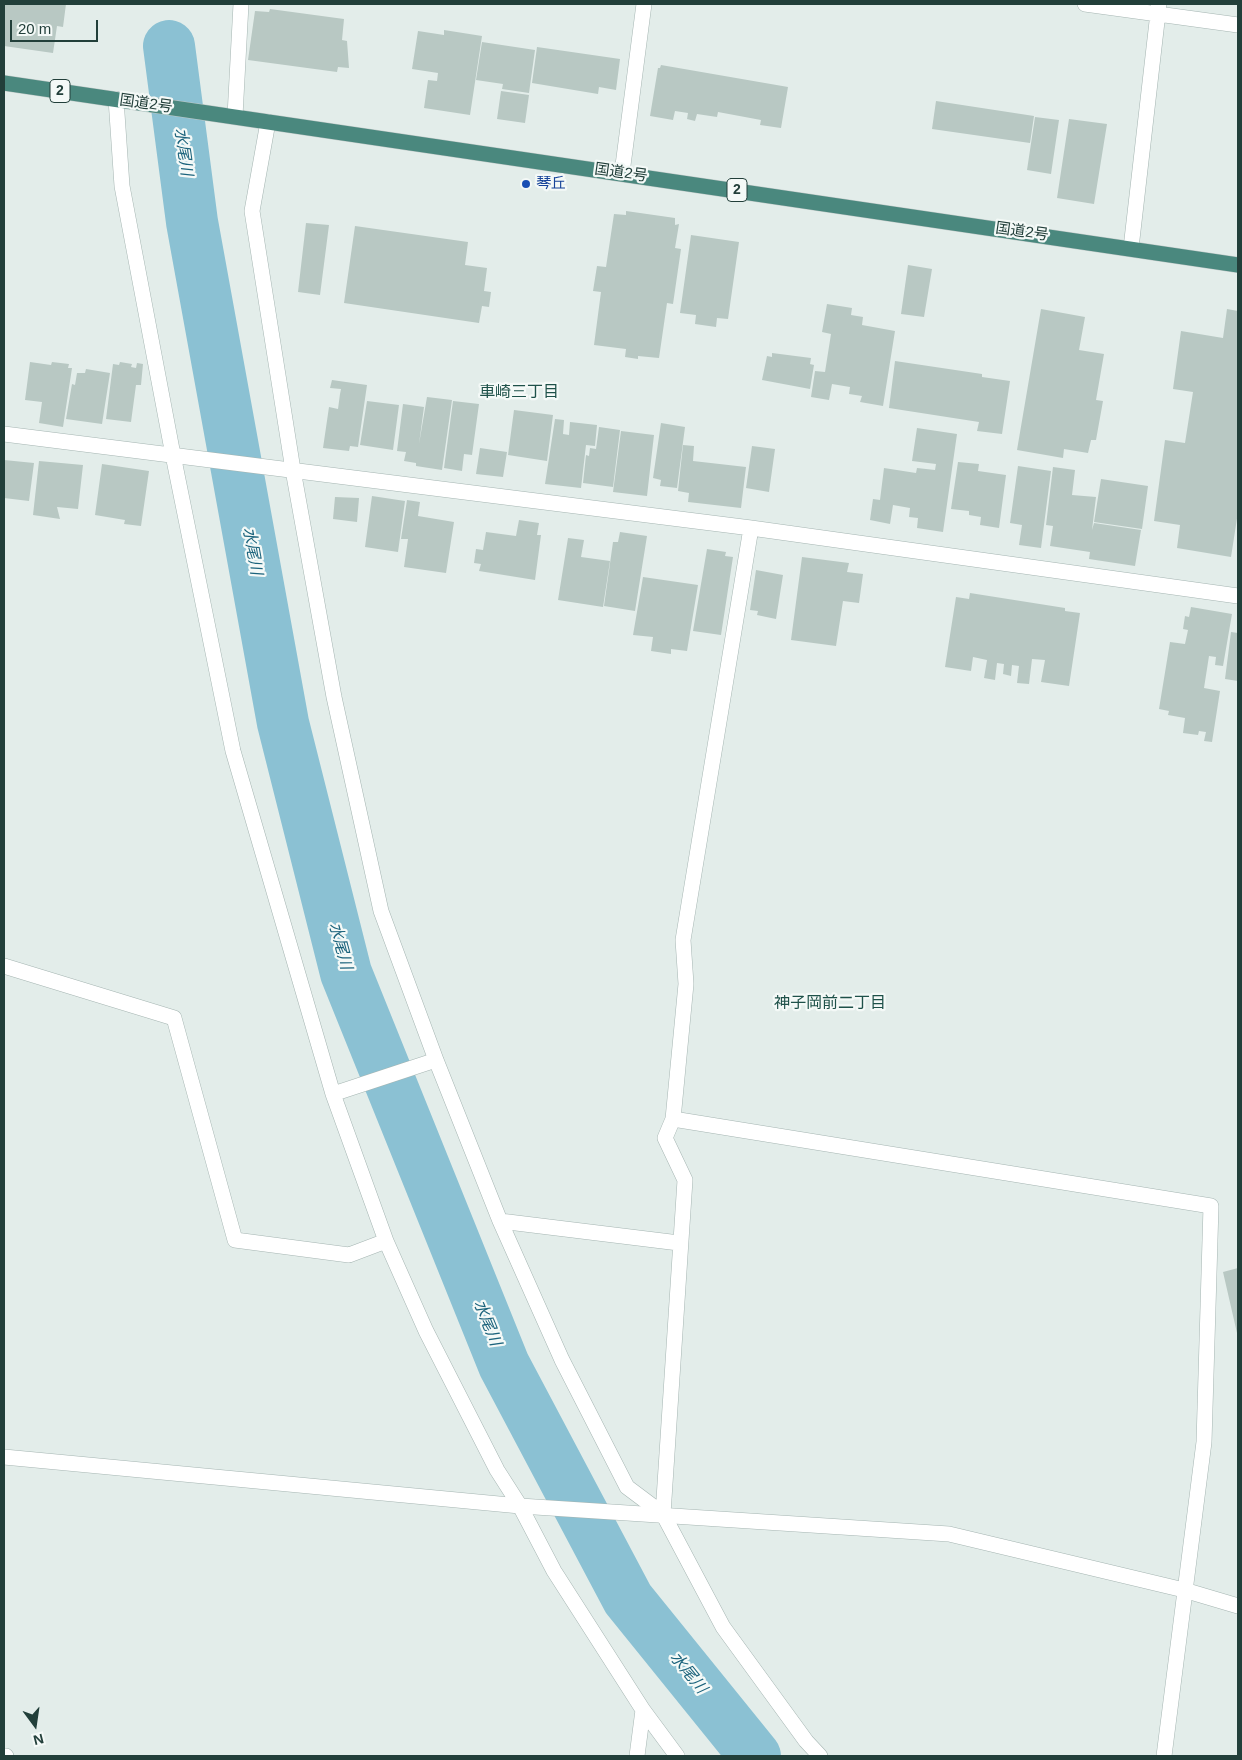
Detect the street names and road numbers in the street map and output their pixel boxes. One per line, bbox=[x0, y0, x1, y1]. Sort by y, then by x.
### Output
road number: 2 bbox=[50, 80, 70, 102]
street label: 国道2号 bbox=[118, 91, 174, 117]
street label: 国道2号 bbox=[593, 160, 649, 186]
road number: 2 bbox=[727, 178, 747, 202]
street label: 国道2号 bbox=[994, 219, 1050, 245]

